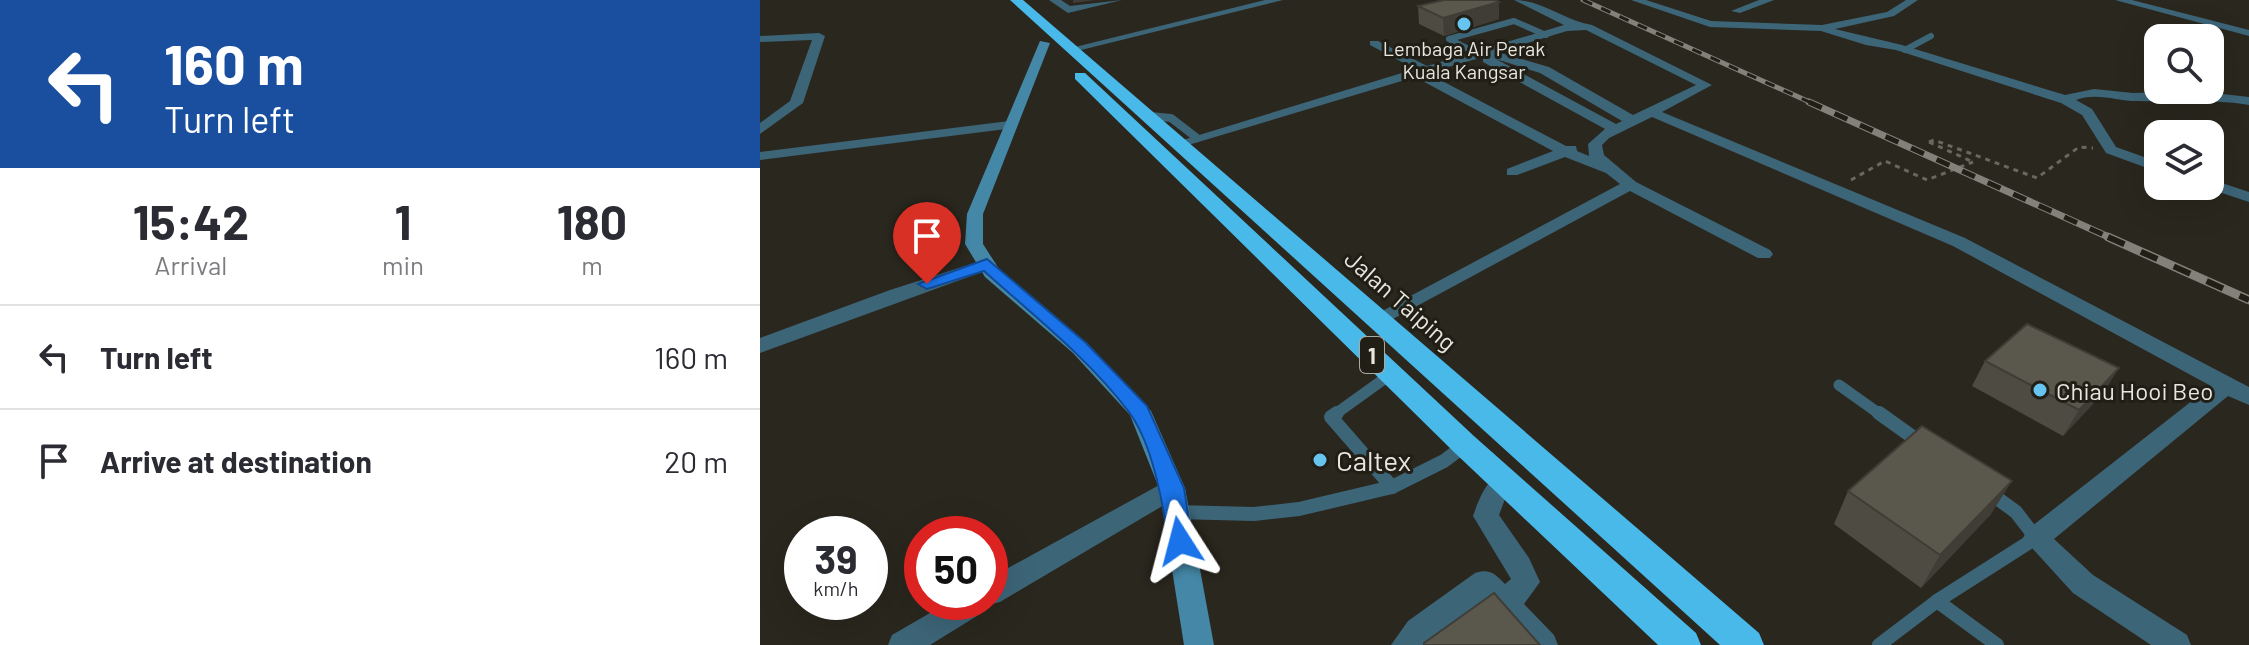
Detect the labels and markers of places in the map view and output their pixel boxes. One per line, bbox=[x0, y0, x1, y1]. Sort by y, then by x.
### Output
marker: Lembaga Air Perak Kuala Kangsar bbox=[1455, 15, 1473, 33]
place label: Lembaga Air Perak Kuala Kangsar bbox=[1383, 36, 1545, 83]
pin bbox=[893, 202, 961, 284]
place label: Chiau Hooi Beo bbox=[2056, 376, 2213, 405]
marker: Chiau Hooi Beo bbox=[2031, 381, 2049, 399]
place label: Caltex bbox=[1336, 443, 1411, 477]
marker: Caltex bbox=[1311, 451, 1329, 469]

